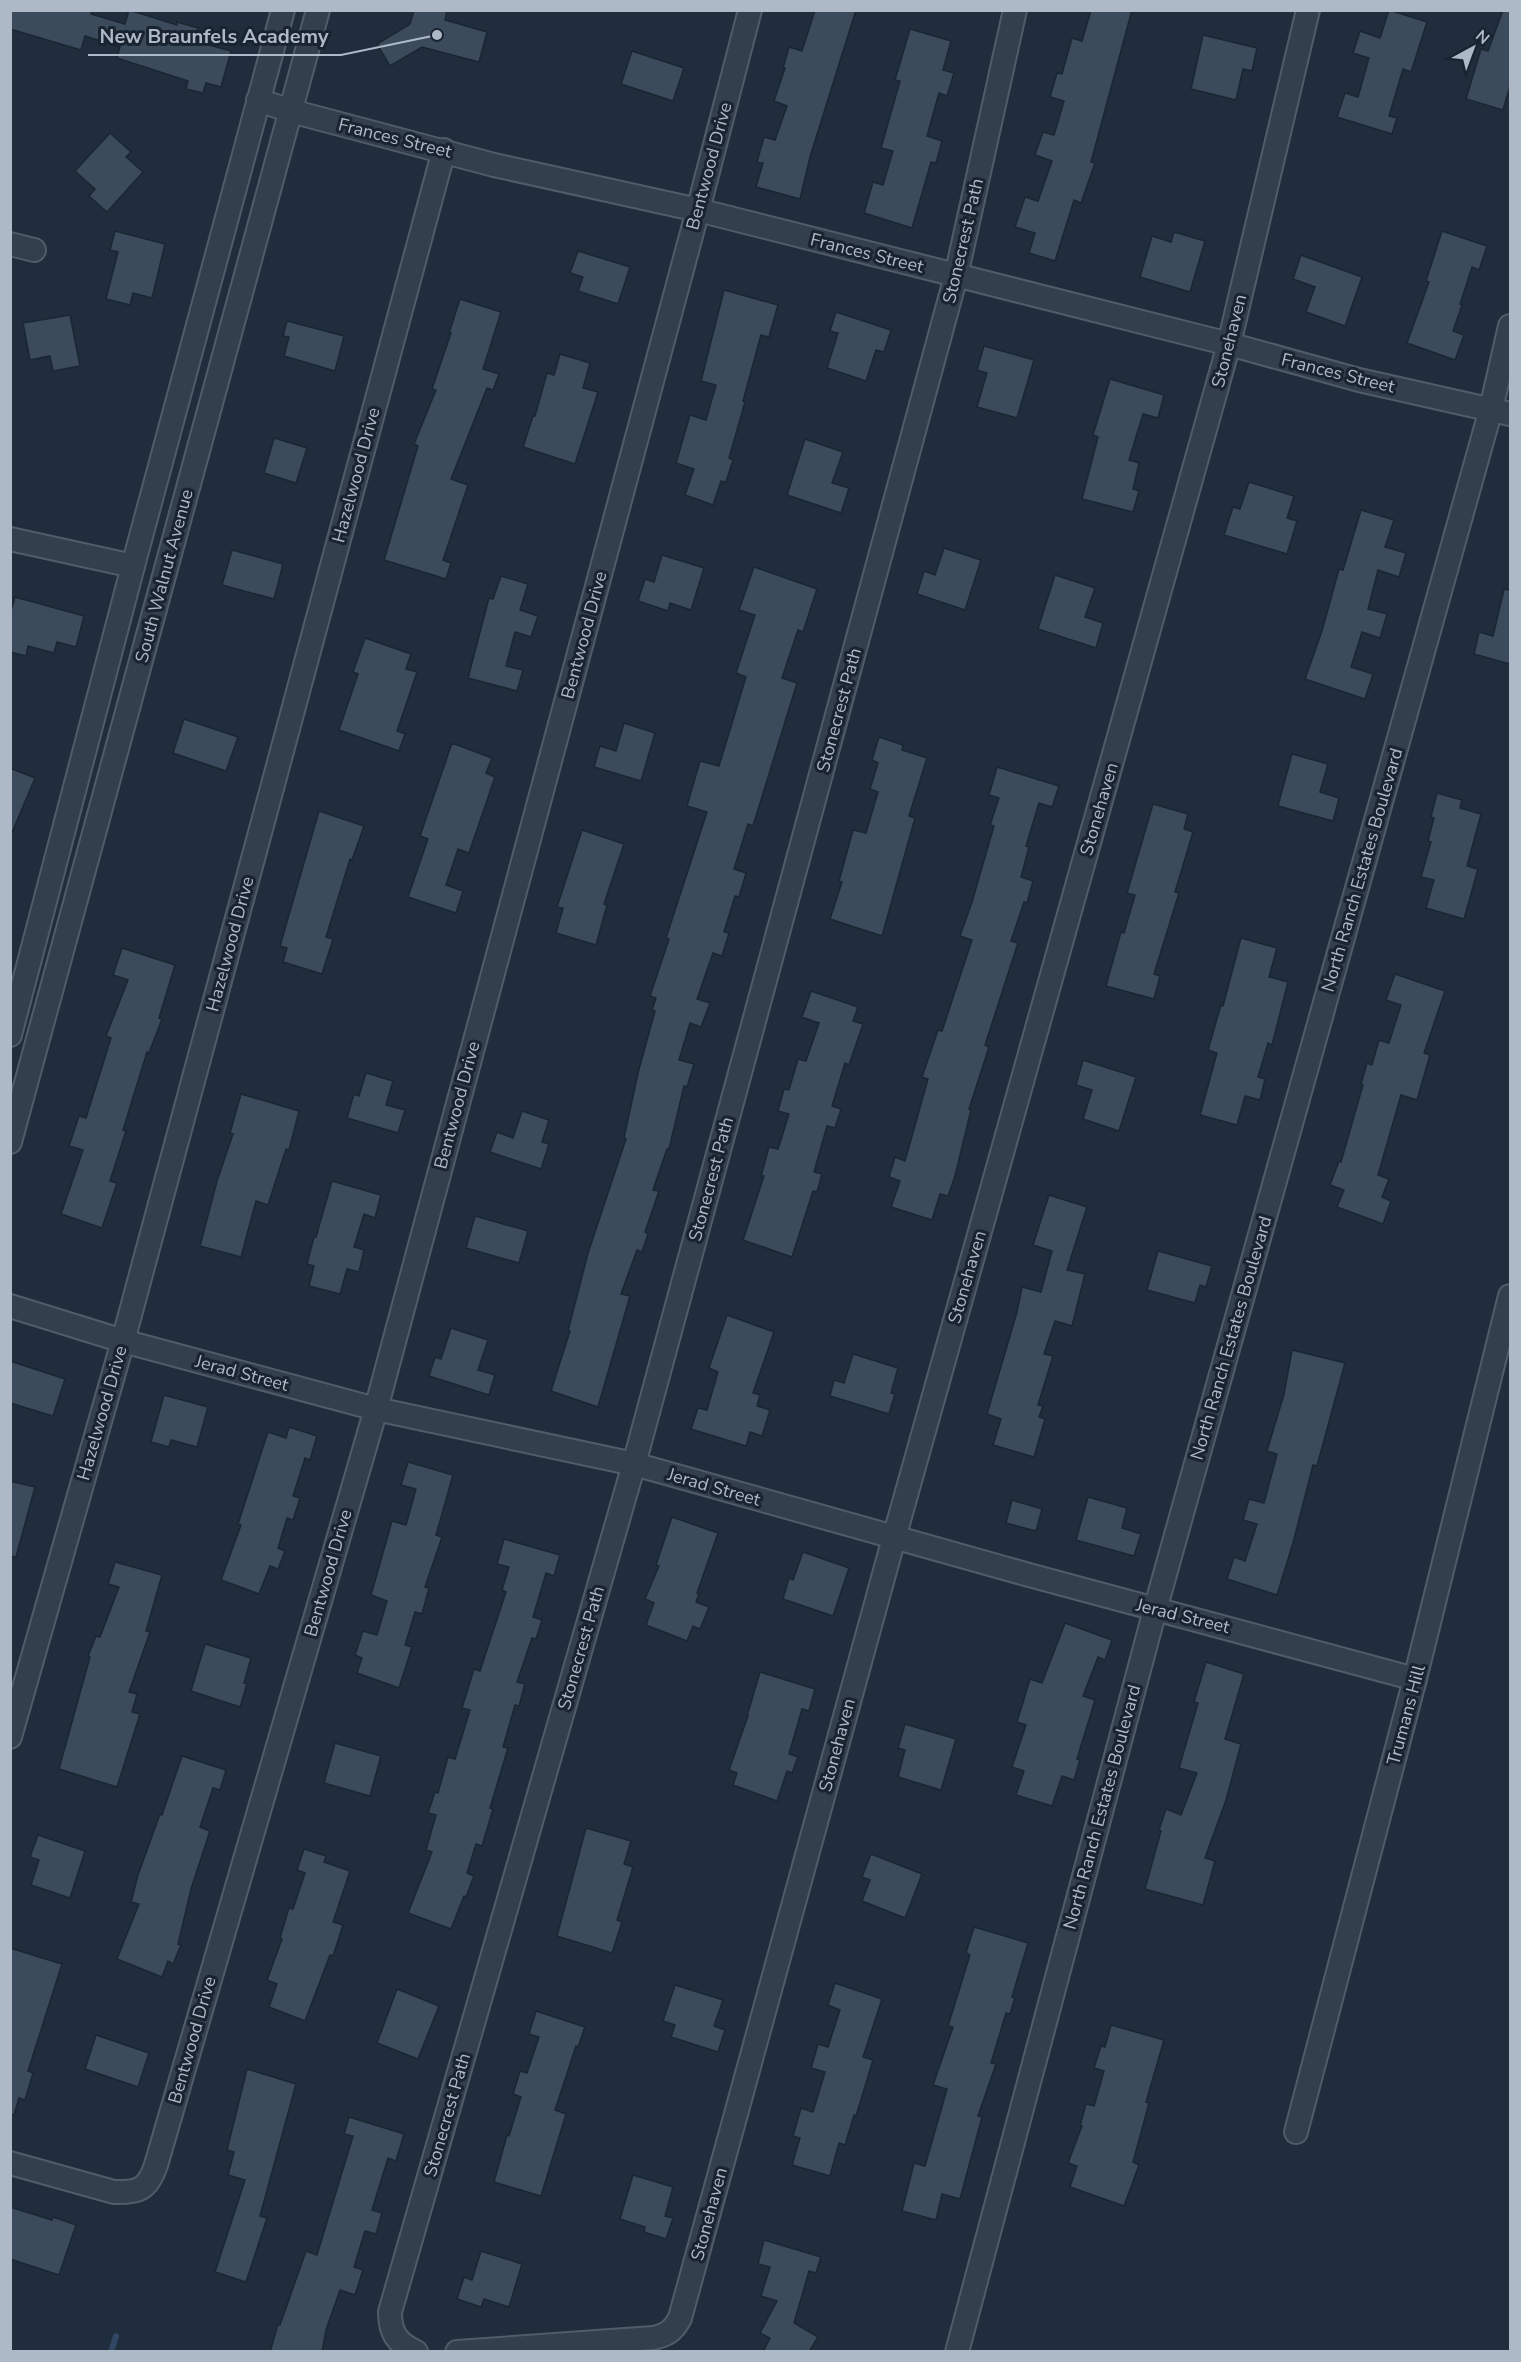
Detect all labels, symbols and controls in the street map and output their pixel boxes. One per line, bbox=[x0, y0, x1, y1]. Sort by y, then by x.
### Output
callout: New Braunfels Academy bbox=[88, 17, 341, 55]
north arrow bbox=[1443, 18, 1503, 78]
text: New Braunfels Academy bbox=[99, 23, 329, 50]
text: N bbox=[1470, 25, 1494, 50]
street label: Bentwood Drive bbox=[680, 100, 738, 232]
street label: Frances Street bbox=[336, 112, 455, 164]
street label: Stonecrest Path bbox=[937, 176, 989, 306]
street label: Frances Street bbox=[808, 227, 927, 279]
street label: Stonehaven bbox=[1206, 292, 1252, 390]
street label: Frances Street bbox=[1279, 347, 1398, 399]
street label: Hazelwood Drive bbox=[326, 405, 386, 545]
street label: South Walnut Avenue bbox=[129, 487, 199, 665]
street label: Bentwood Drive bbox=[555, 569, 613, 701]
street label: Stonecrest Path bbox=[811, 645, 867, 775]
street label: North Ranch Estates Boulevard bbox=[1316, 745, 1408, 995]
street label: Stonehaven bbox=[1074, 760, 1124, 858]
street label: Hazelwood Drive bbox=[200, 874, 260, 1014]
street label: Bentwood Drive bbox=[428, 1039, 486, 1171]
street label: Stonecrest Path bbox=[683, 1114, 739, 1244]
street label: North Ranch Estates Boulevard bbox=[1185, 1213, 1277, 1463]
street label: Stonehaven bbox=[942, 1228, 992, 1326]
street label: Hazelwood Drive bbox=[71, 1343, 133, 1483]
street label: Jerad Street bbox=[192, 1349, 292, 1397]
street label: Jerad Street bbox=[664, 1462, 764, 1512]
street label: Bentwood Drive bbox=[298, 1507, 358, 1639]
street label: Stonecrest Path bbox=[552, 1583, 610, 1713]
street label: Jerad Street bbox=[1133, 1593, 1233, 1639]
street label: Trumans Hill bbox=[1381, 1662, 1431, 1768]
street label: North Ranch Estates Boulevard bbox=[1058, 1682, 1146, 1932]
street label: Stonehaven bbox=[813, 1696, 861, 1794]
street label: Bentwood Drive bbox=[162, 1974, 222, 2106]
street label: Stonecrest Path bbox=[418, 2050, 476, 2180]
street label: Stonehaven bbox=[685, 2165, 733, 2263]

